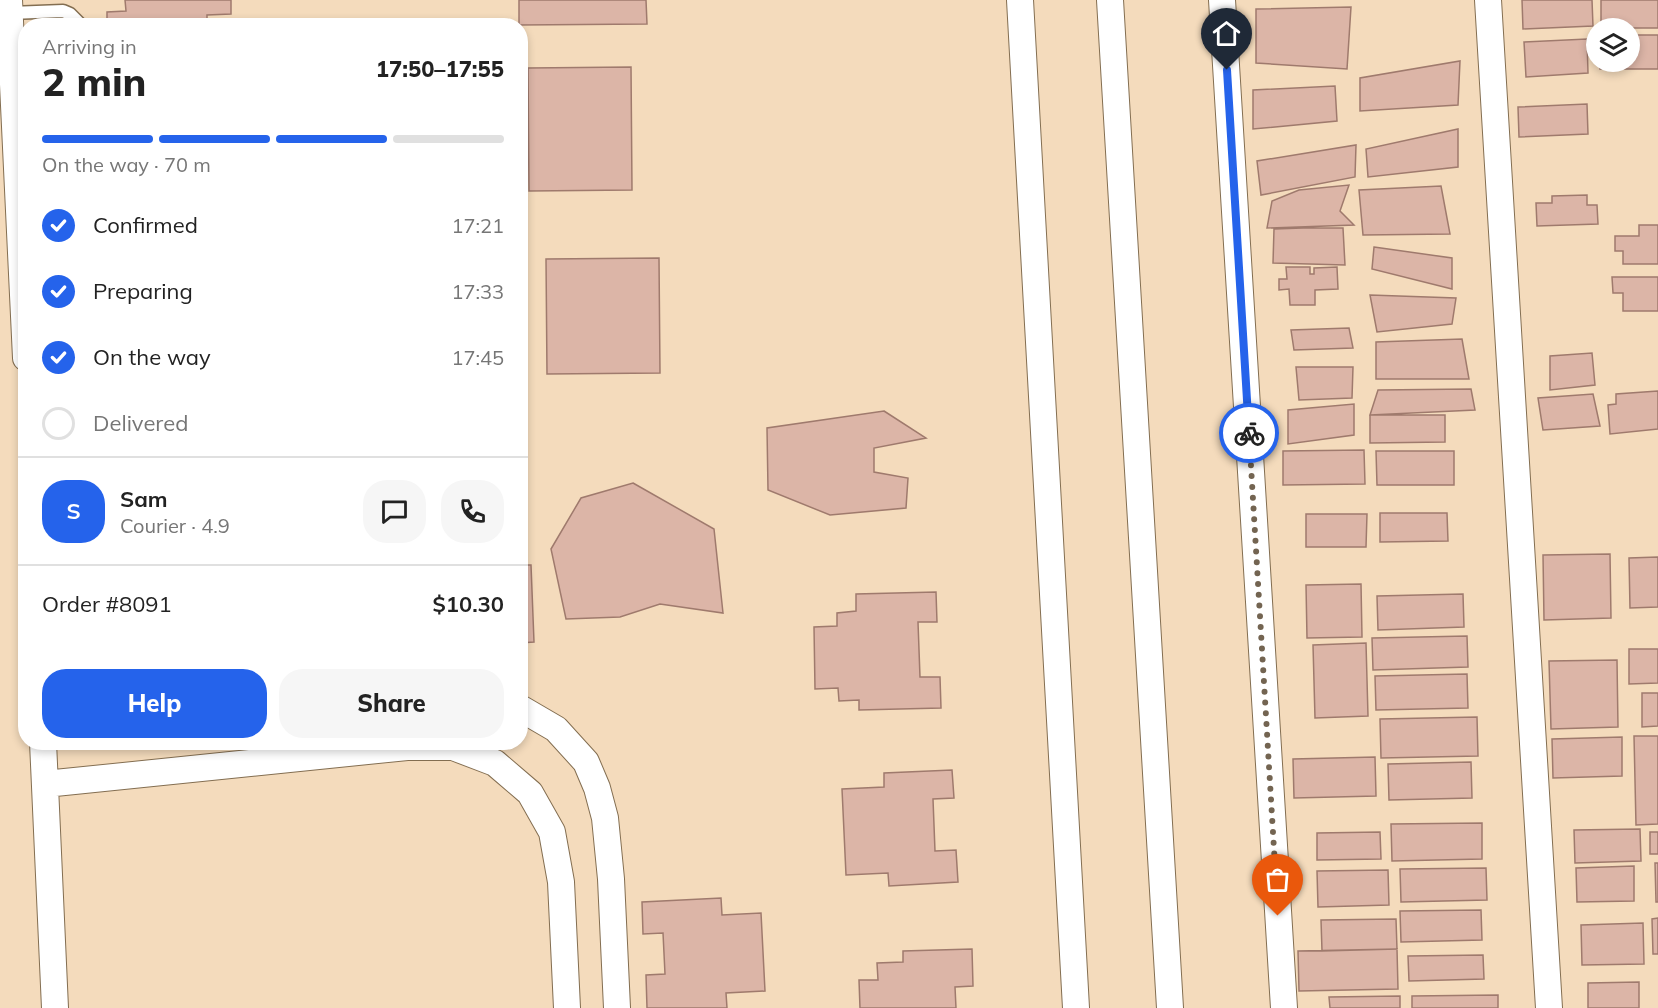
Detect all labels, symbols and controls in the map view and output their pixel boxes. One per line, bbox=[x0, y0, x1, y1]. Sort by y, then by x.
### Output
pin bbox=[1201, 8, 1252, 70]
icon: home bbox=[1210, 17, 1243, 50]
map controls bbox=[1586, 18, 1640, 72]
button: layers bbox=[1586, 18, 1640, 72]
text: Arriving in bbox=[42, 34, 137, 59]
text: 17:50–17:55 bbox=[376, 55, 504, 83]
text: 2 min bbox=[42, 57, 147, 106]
text: On the way · 70 m bbox=[42, 152, 211, 177]
icon: check bbox=[42, 209, 75, 242]
text: Confirmed bbox=[93, 211, 198, 239]
text: 17:21 bbox=[451, 213, 504, 238]
icon: check bbox=[42, 275, 75, 308]
text: Preparing bbox=[93, 277, 193, 305]
text: 17:33 bbox=[451, 279, 504, 304]
icon: check bbox=[42, 341, 75, 374]
text: On the way bbox=[93, 343, 211, 371]
text: 17:45 bbox=[451, 345, 504, 370]
courier bbox=[1219, 403, 1279, 463]
text: Delivered bbox=[93, 409, 188, 437]
icon: bike bbox=[1233, 417, 1266, 450]
button: chat bbox=[363, 480, 426, 543]
button: phone bbox=[441, 480, 504, 543]
text: Sam bbox=[120, 485, 168, 513]
text: S bbox=[66, 497, 81, 525]
text: Courier · 4.9 bbox=[120, 513, 230, 538]
text: Order #8091 bbox=[42, 590, 172, 618]
text: $10.30 bbox=[433, 590, 504, 618]
button: Help bbox=[42, 669, 267, 738]
button: Share bbox=[279, 669, 504, 738]
pin bbox=[1252, 854, 1303, 916]
icon: bag bbox=[1261, 863, 1294, 896]

